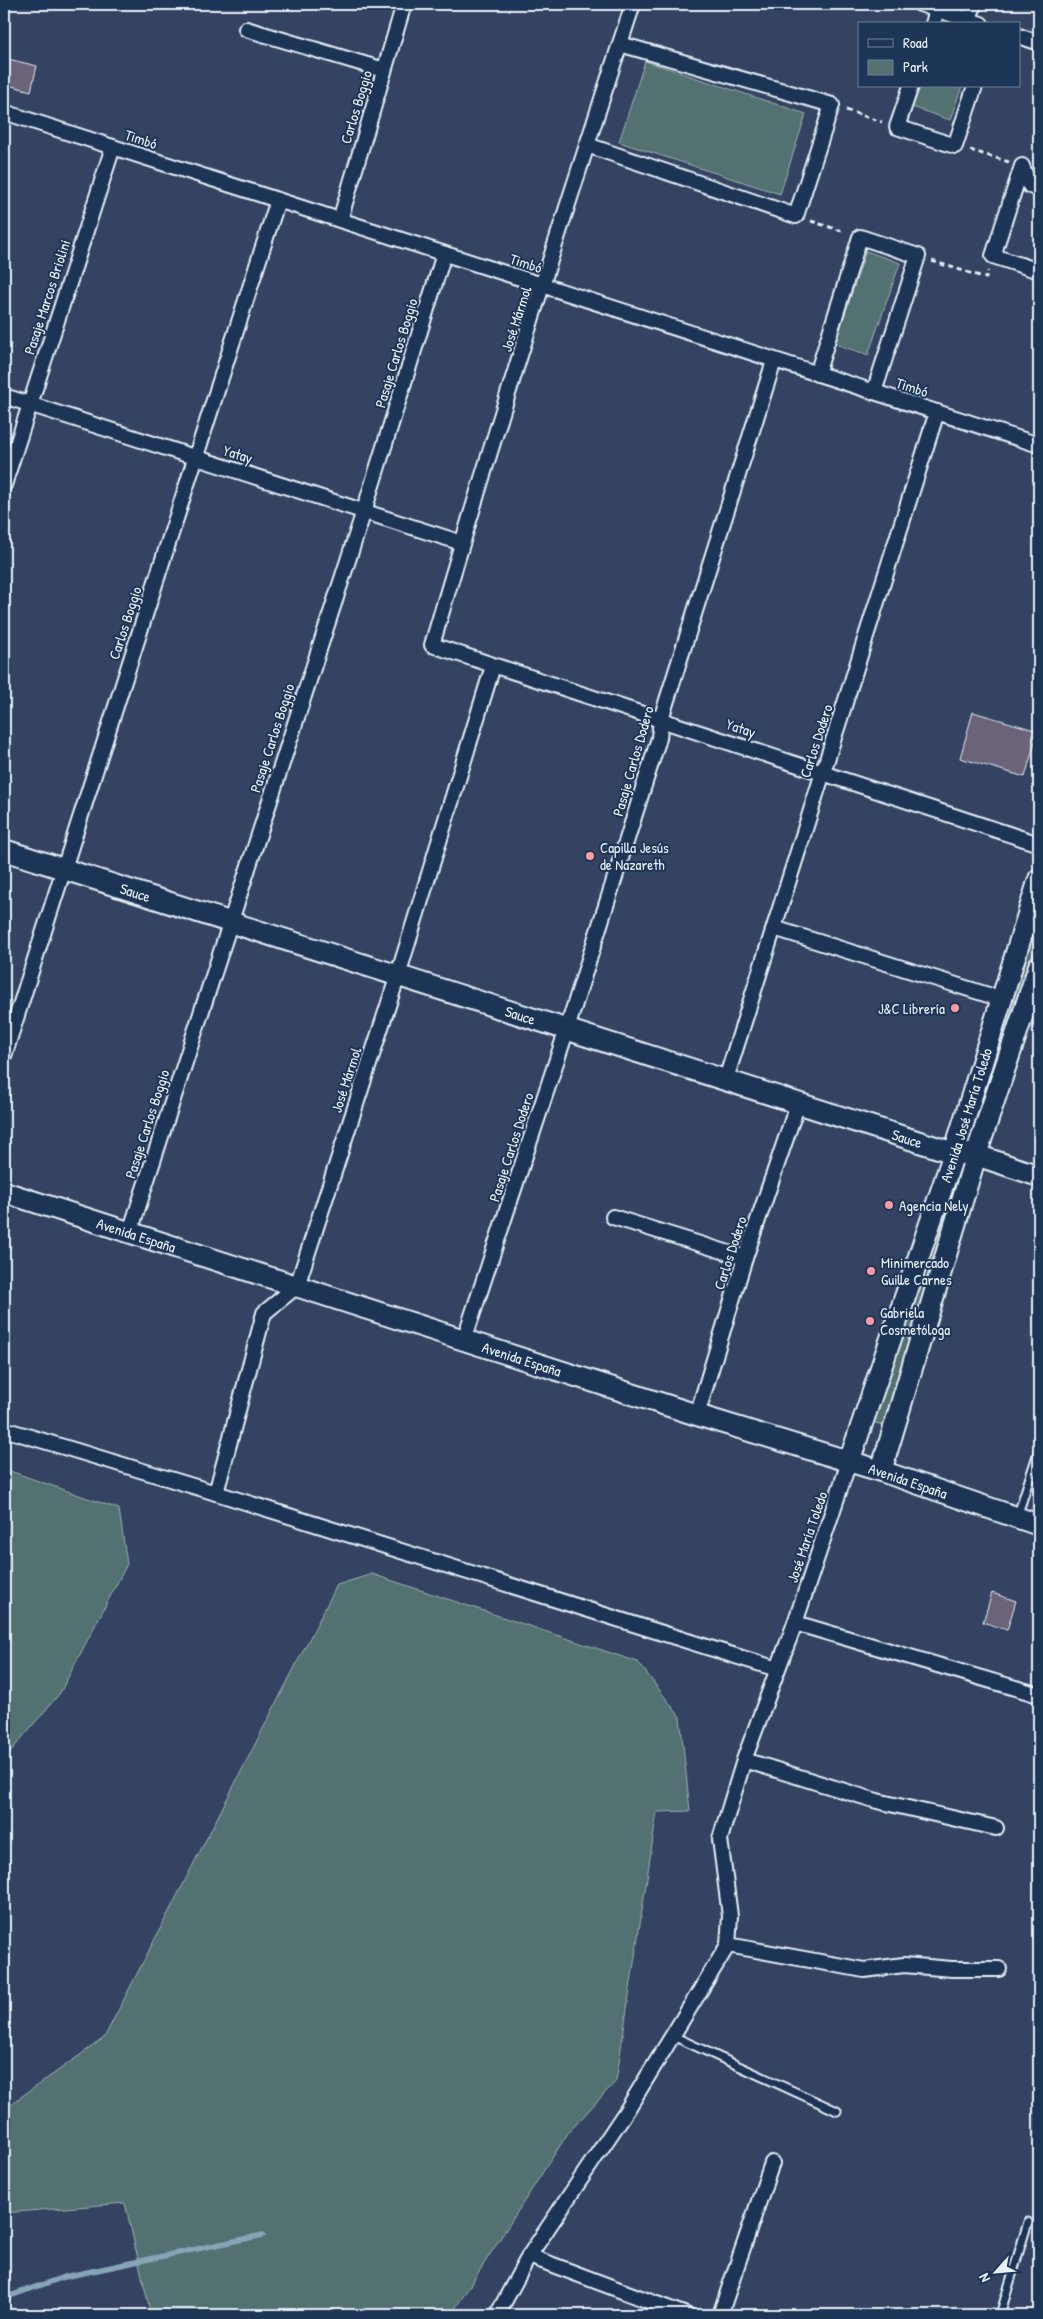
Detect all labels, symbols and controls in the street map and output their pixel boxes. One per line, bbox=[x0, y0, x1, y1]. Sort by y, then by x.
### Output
legend bbox=[858, 22, 1020, 88]
text: Road bbox=[903, 32, 928, 53]
text: Park bbox=[903, 56, 928, 77]
street label: Carlos Boggio bbox=[335, 68, 377, 146]
street label: Timbó bbox=[122, 124, 160, 154]
street label: Pasaje Marcos Briolini bbox=[19, 237, 75, 357]
street label: Timbó bbox=[507, 248, 545, 278]
street label: José Mármol bbox=[496, 284, 536, 354]
street label: Pasaje Carlos Boggio bbox=[369, 296, 423, 410]
street label: Timbó bbox=[893, 372, 931, 402]
street label: Yatay bbox=[221, 440, 255, 468]
street label: Carlos Boggio bbox=[103, 584, 147, 662]
street label: Pasaje Carlos Boggio bbox=[245, 681, 299, 795]
street label: Carlos Dodero bbox=[794, 702, 838, 780]
street label: Pasaje Carlos Dodero bbox=[607, 703, 659, 819]
street label: Yatay bbox=[724, 713, 758, 743]
place label: Capilla Jesús de Nazareth bbox=[600, 837, 669, 875]
marker: Capilla Jesús de Nazareth bbox=[584, 850, 596, 862]
street label: Sauce bbox=[118, 877, 153, 907]
place label: J&C Librería bbox=[878, 998, 945, 1019]
street label: Sauce bbox=[503, 1000, 538, 1029]
marker: J&C Librería bbox=[949, 1002, 961, 1014]
street label: José Mármol bbox=[326, 1045, 366, 1115]
street label: Avenida José María Toledo bbox=[934, 1045, 996, 1185]
street label: Pasaje Carlos Boggio bbox=[120, 1067, 174, 1181]
street label: Pasaje Carlos Dodero bbox=[483, 1090, 539, 1204]
street label: Sauce bbox=[889, 1123, 925, 1153]
place label: Agencia Nely bbox=[899, 1195, 969, 1216]
marker: Agencia Nely bbox=[883, 1199, 895, 1211]
street label: Avenida España bbox=[94, 1212, 179, 1257]
street label: Carlos Dodero bbox=[708, 1214, 752, 1292]
place label: Minimercado Guille Carnes bbox=[881, 1252, 952, 1290]
marker: Minimercado Guille Carnes bbox=[865, 1265, 877, 1277]
place label: Gabriela Cosmetóloga bbox=[880, 1302, 950, 1340]
marker: Gabriela Cosmetóloga bbox=[864, 1315, 876, 1327]
street label: Avenida España bbox=[480, 1336, 564, 1381]
street label: Avenida España bbox=[866, 1457, 950, 1504]
street label: José María Toledo bbox=[782, 1489, 832, 1585]
north arrow bbox=[970, 2246, 1020, 2296]
text: N bbox=[974, 2270, 994, 2286]

